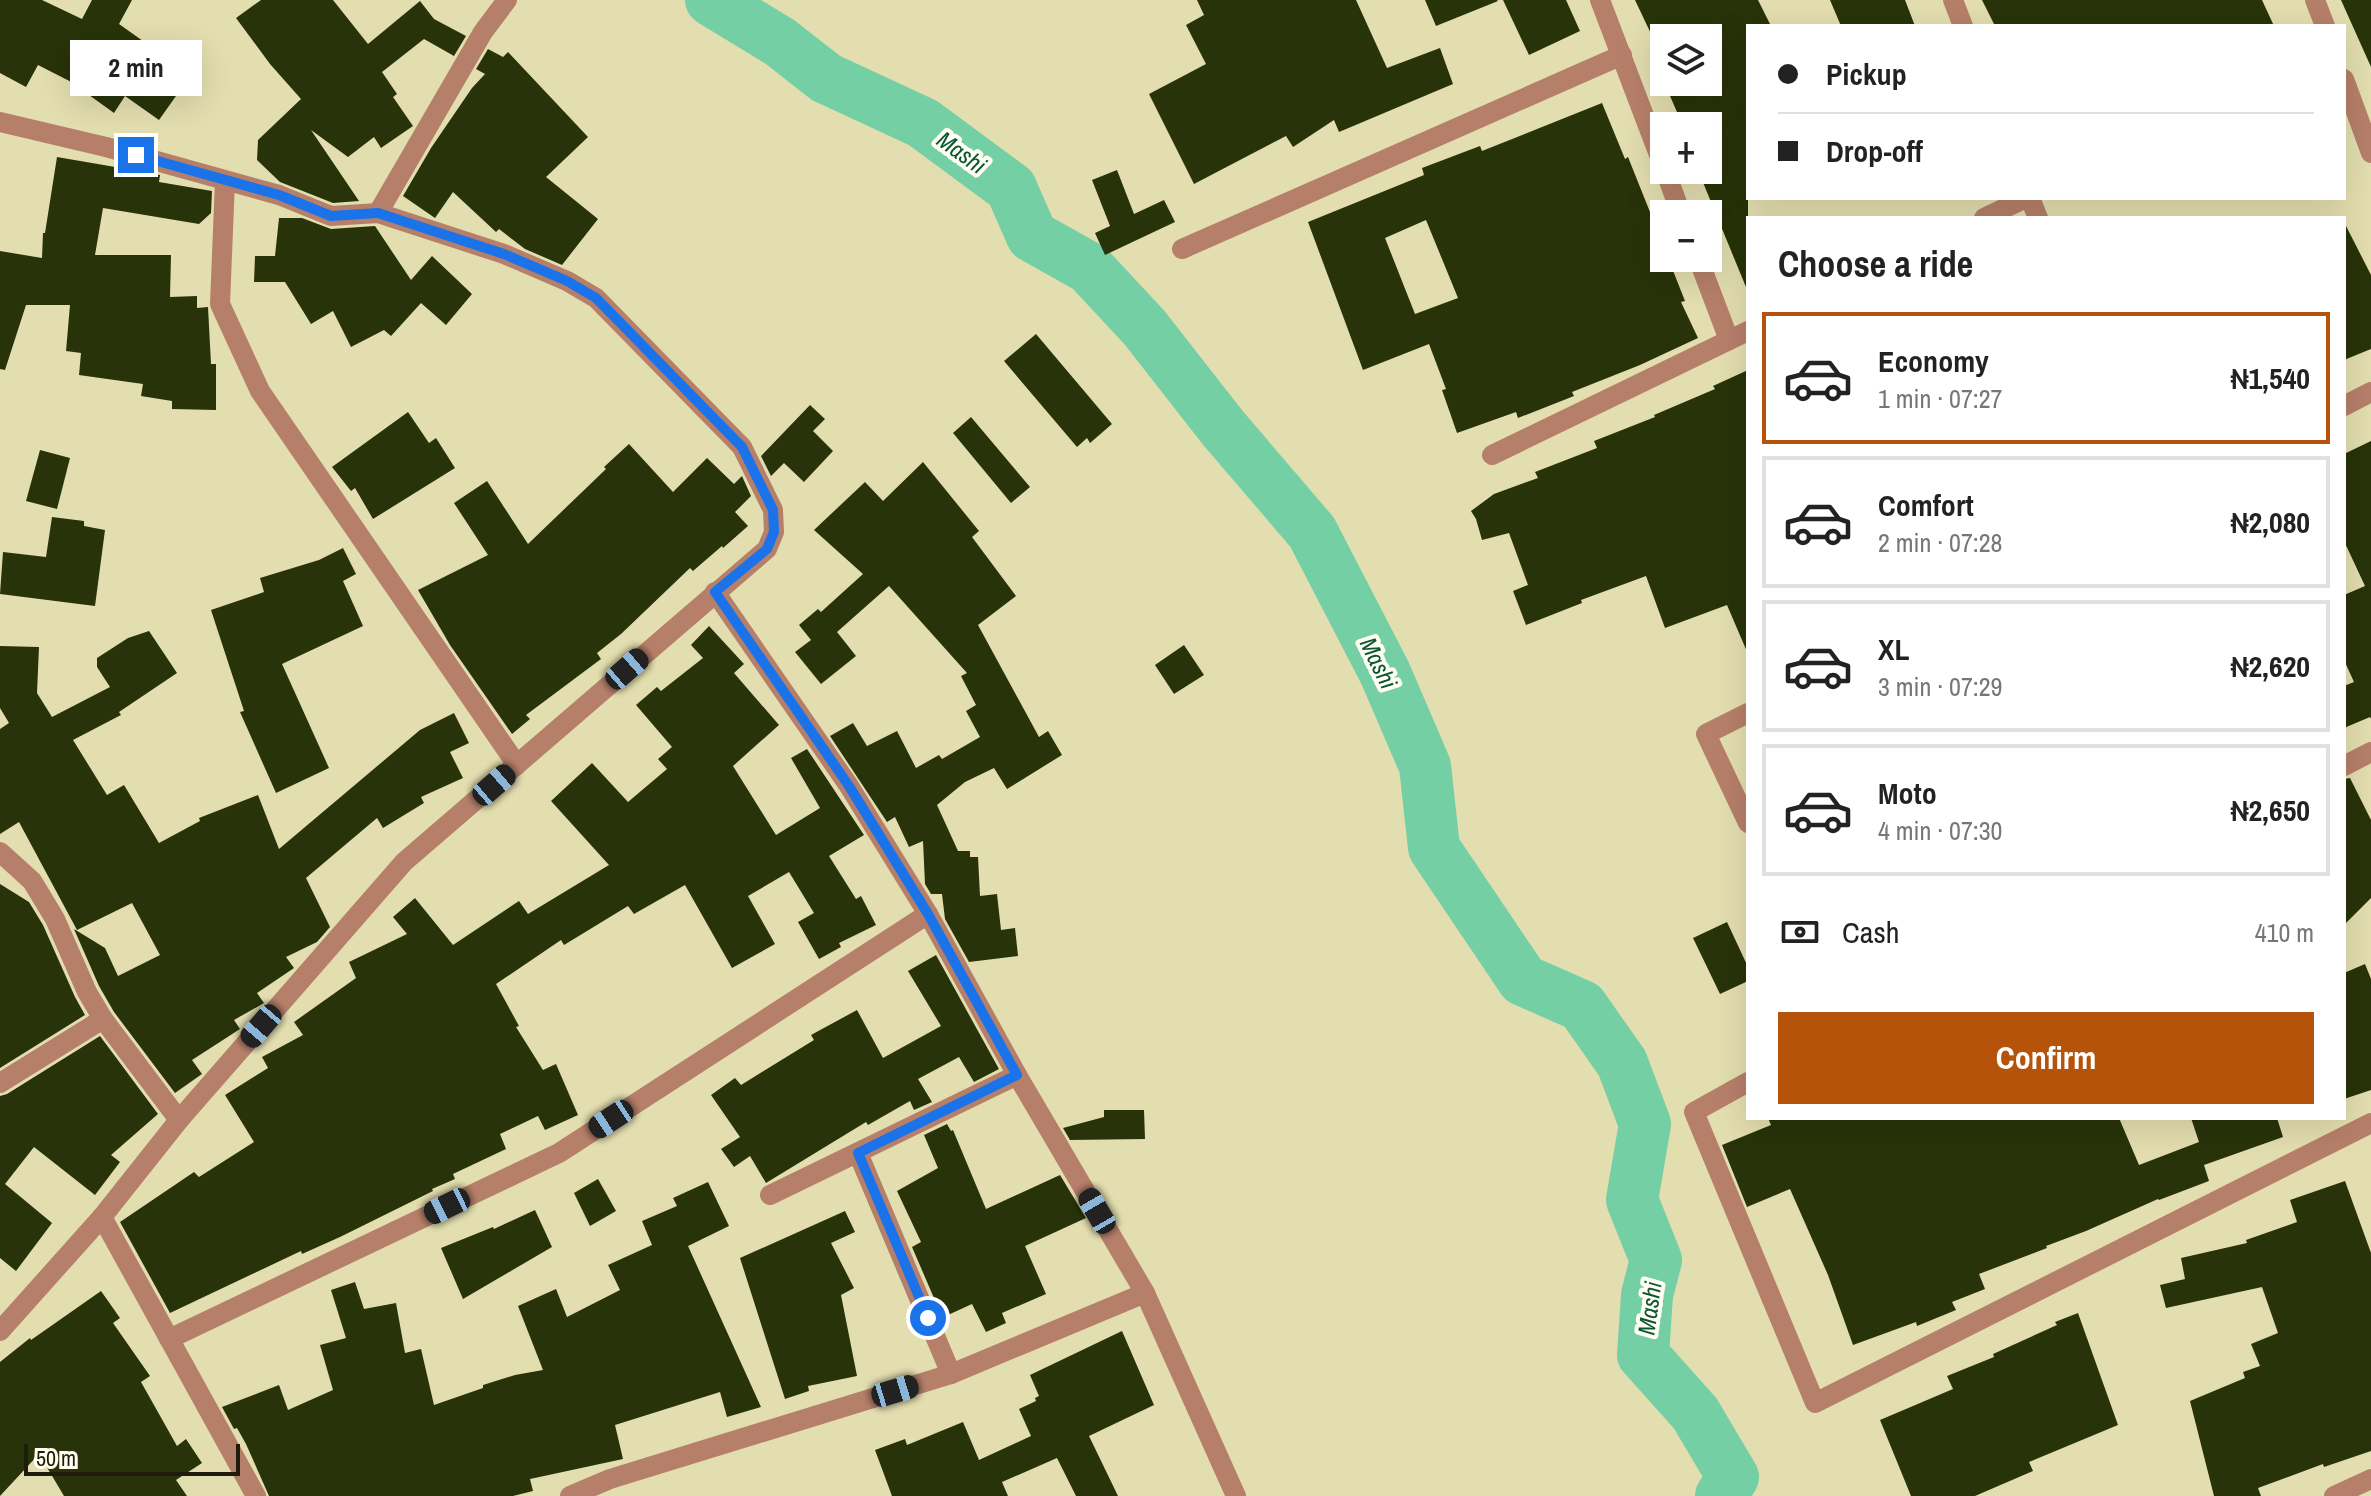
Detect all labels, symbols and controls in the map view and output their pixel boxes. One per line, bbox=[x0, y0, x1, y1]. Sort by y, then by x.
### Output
map controls bbox=[1650, 24, 1722, 272]
button: layers bbox=[1650, 24, 1722, 96]
callout: 2 min bbox=[70, 39, 202, 95]
text: 2 min bbox=[108, 50, 164, 85]
text: Pickup bbox=[1826, 54, 1907, 94]
button: + bbox=[1650, 112, 1722, 184]
water label: Mashi bbox=[931, 123, 994, 181]
text: Drop-off bbox=[1826, 131, 1923, 171]
route end bbox=[118, 137, 154, 173]
button: − bbox=[1650, 200, 1722, 272]
text: Choose a ride bbox=[1778, 240, 1973, 288]
text: Economy bbox=[1878, 341, 1989, 381]
icon: car bbox=[1782, 342, 1854, 414]
text: ₦1,540 bbox=[2231, 358, 2310, 398]
text: 1 min · 07:27 bbox=[1878, 381, 2002, 416]
text: Comfort bbox=[1878, 485, 1974, 525]
icon: car bbox=[1782, 486, 1854, 558]
text: ₦2,080 bbox=[2231, 502, 2310, 542]
text: 2 min · 07:28 bbox=[1878, 525, 2002, 560]
text: XL bbox=[1878, 629, 1909, 669]
icon: car bbox=[1782, 630, 1854, 702]
water label: Mashi bbox=[1353, 632, 1405, 695]
car bbox=[601, 644, 653, 694]
text: ₦2,620 bbox=[2231, 646, 2310, 686]
text: 3 min · 07:29 bbox=[1878, 669, 2002, 704]
car bbox=[468, 760, 520, 810]
text: Moto bbox=[1878, 773, 1937, 813]
icon: car bbox=[1782, 774, 1854, 846]
text: ₦2,650 bbox=[2231, 790, 2310, 830]
text: 4 min · 07:30 bbox=[1878, 813, 2002, 848]
icon: cash bbox=[1778, 910, 1822, 954]
text: Cash bbox=[1842, 912, 1899, 952]
text: 410 m bbox=[2255, 915, 2314, 950]
car bbox=[236, 1000, 286, 1052]
button: Confirm bbox=[1778, 1012, 2314, 1104]
car bbox=[584, 1096, 638, 1142]
car bbox=[1075, 1184, 1119, 1238]
car bbox=[420, 1185, 474, 1227]
water label: Mashi bbox=[1629, 1279, 1669, 1337]
route start bbox=[910, 1300, 946, 1336]
car bbox=[869, 1373, 921, 1409]
scale bar bbox=[24, 1440, 240, 1476]
text: 50 m bbox=[36, 1443, 76, 1473]

